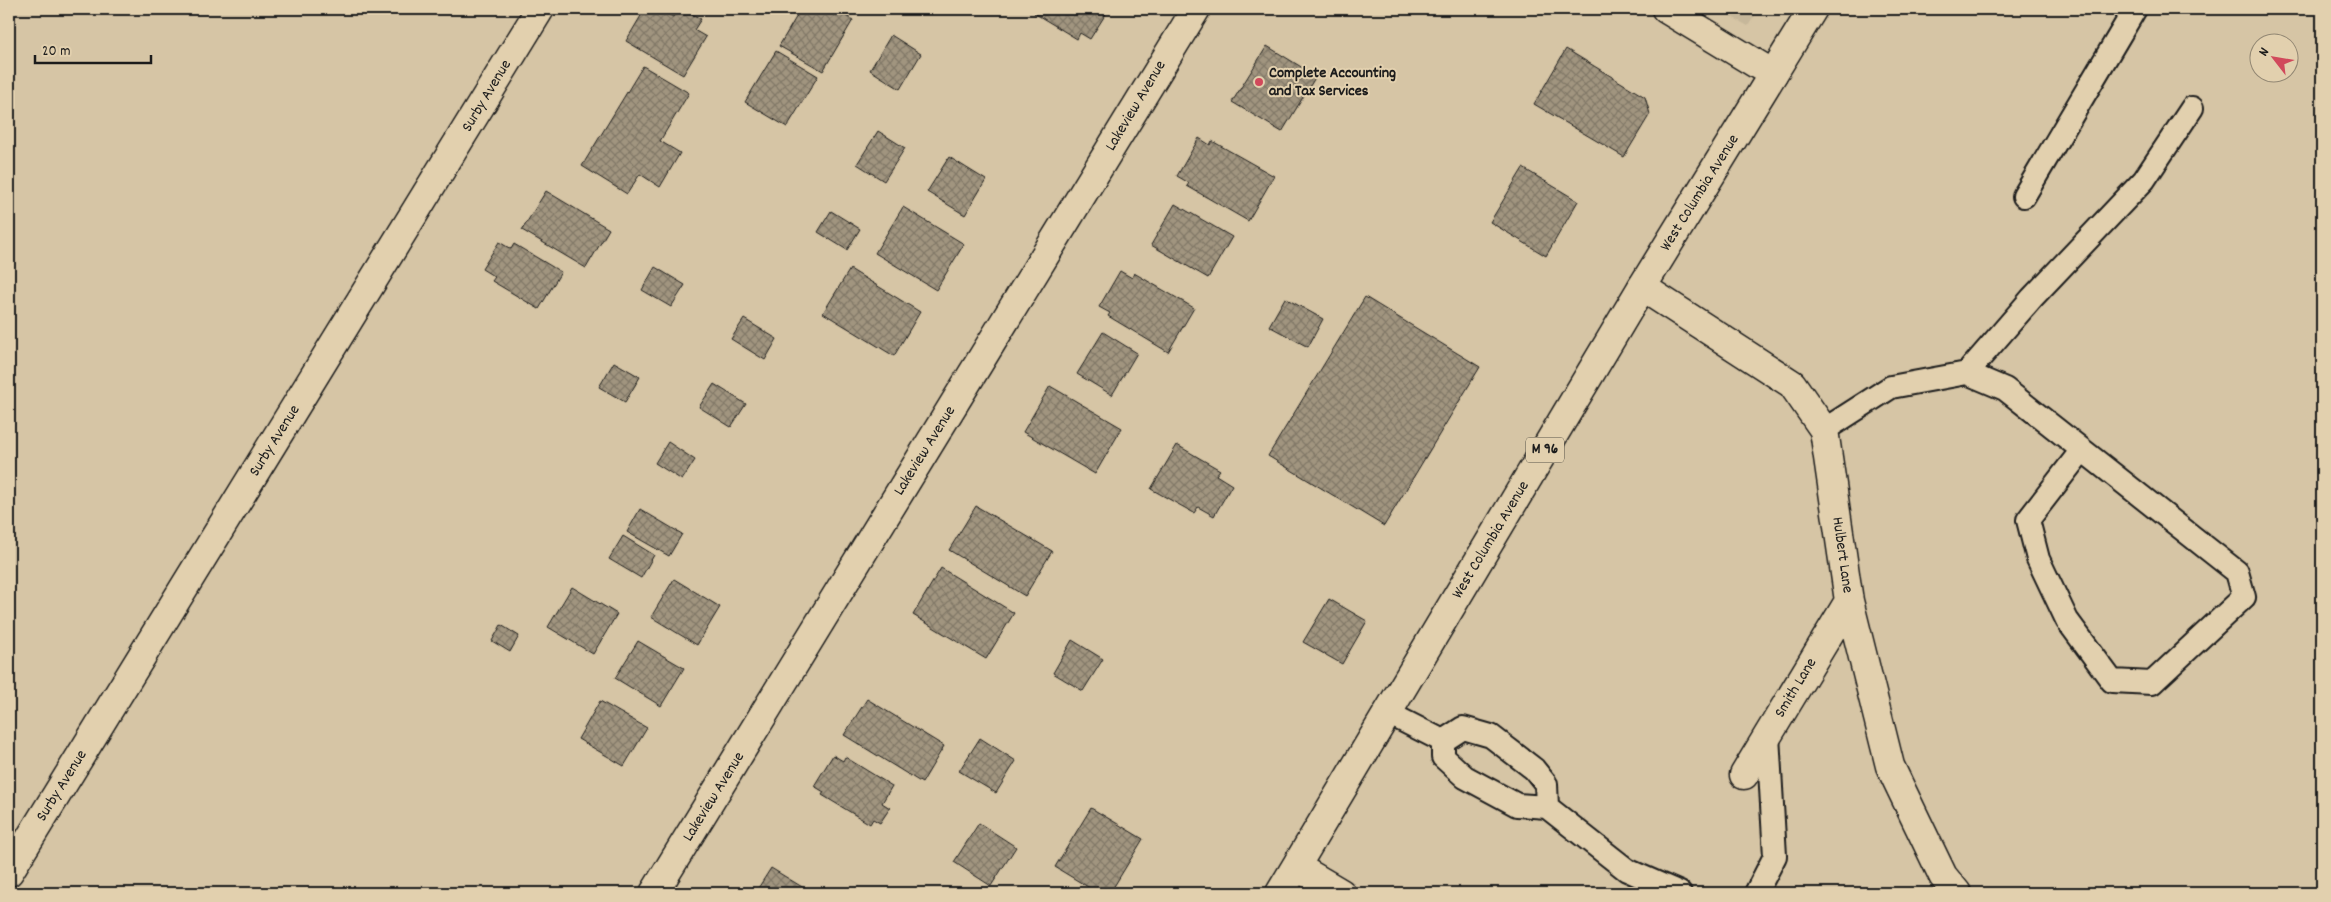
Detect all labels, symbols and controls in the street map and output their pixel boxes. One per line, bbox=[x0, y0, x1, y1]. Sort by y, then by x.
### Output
scale bar bbox=[35, 32, 151, 64]
north arrow bbox=[2248, 32, 2298, 82]
text: 20 m bbox=[42, 41, 70, 63]
text: N bbox=[2254, 44, 2275, 60]
street label: Surby Avenue bbox=[456, 55, 518, 137]
street label: Lakeview Avenue bbox=[1100, 56, 1172, 156]
place label: Complete Accounting and Tax Services bbox=[1269, 62, 1396, 103]
marker: Complete Accounting and Tax Services bbox=[1253, 76, 1265, 88]
street label: West Columbia Avenue bbox=[1655, 130, 1745, 256]
street label: Surby Avenue bbox=[244, 401, 306, 481]
street label: Lakeview Avenue bbox=[888, 402, 962, 500]
road number: M 96 bbox=[1526, 438, 1564, 462]
street label: West Columbia Avenue bbox=[1447, 477, 1535, 603]
street label: Hulbert Lane bbox=[1825, 515, 1859, 595]
street label: Smith Lane bbox=[1769, 654, 1823, 722]
street label: Surby Avenue bbox=[31, 746, 93, 826]
street label: Lakeview Avenue bbox=[677, 748, 751, 846]

